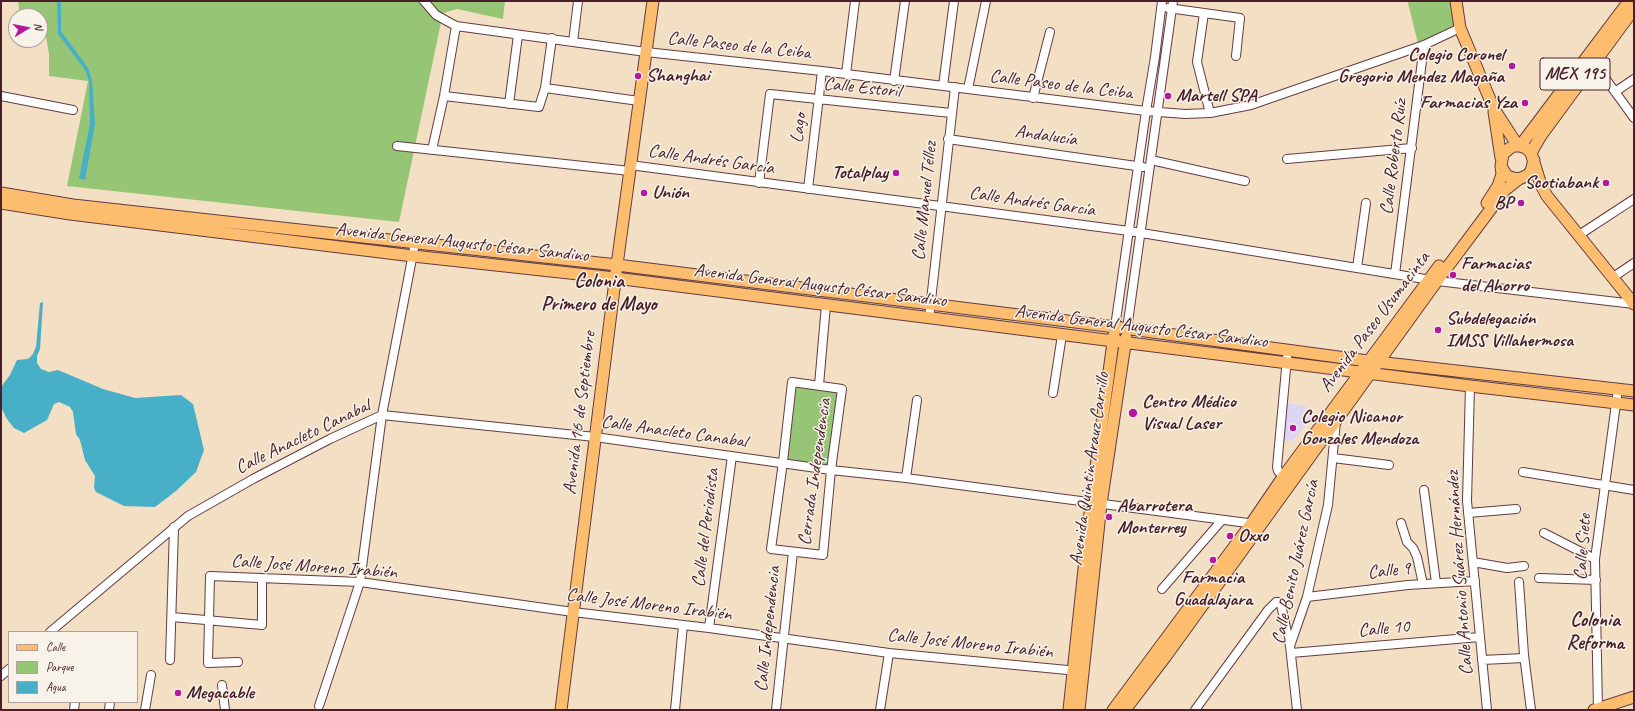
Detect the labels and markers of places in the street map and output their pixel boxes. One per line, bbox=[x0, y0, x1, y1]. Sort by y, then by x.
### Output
place label: Colegio Coronel Gregorio Mendez Magaña bbox=[1338, 44, 1504, 88]
marker: Colegio Coronel Gregorio Mendez Magaña bbox=[1507, 61, 1517, 71]
place label: Shanghai bbox=[646, 65, 709, 87]
marker: Shanghai bbox=[633, 71, 643, 81]
place label: Martell SPA bbox=[1176, 85, 1256, 107]
marker: Martell SPA bbox=[1163, 91, 1173, 101]
place label: Farmacias Yza bbox=[1420, 92, 1517, 114]
marker: Farmacias Yza bbox=[1520, 98, 1530, 108]
place label: Totalplay bbox=[832, 162, 888, 184]
marker: Totalplay bbox=[891, 168, 901, 178]
place label: Scotiabank bbox=[1524, 172, 1598, 194]
marker: Scotiabank bbox=[1601, 178, 1611, 188]
place label: Unión bbox=[652, 182, 689, 204]
marker: Unión bbox=[639, 188, 649, 198]
place label: BP bbox=[1494, 192, 1513, 214]
marker: BP bbox=[1516, 198, 1526, 208]
place label: Farmacias del Ahorro bbox=[1461, 253, 1530, 297]
marker: Farmacias del Ahorro bbox=[1448, 270, 1458, 280]
place label: Subdelegación IMSS Villahermosa bbox=[1446, 308, 1573, 352]
marker: Subdelegación IMSS Villahermosa bbox=[1433, 325, 1443, 335]
place label: Centro Médico Visual Laser bbox=[1142, 391, 1236, 435]
place label: Colegio Nicanor Gonzales Mendoza bbox=[1301, 406, 1418, 450]
marker: Centro Médico Visual Laser bbox=[1127, 407, 1139, 419]
marker: Colegio Nicanor Gonzales Mendoza bbox=[1288, 423, 1298, 433]
place label: Abarrotera Monterrey bbox=[1117, 495, 1192, 539]
marker: Abarrotera Monterrey bbox=[1104, 512, 1114, 522]
place label: Oxxo bbox=[1238, 525, 1268, 547]
marker: Oxxo bbox=[1225, 531, 1235, 541]
marker: Farmacia Guadalajara bbox=[1208, 555, 1218, 565]
place label: Farmacia Guadalajara bbox=[1174, 567, 1252, 611]
place label: Megacable bbox=[186, 682, 254, 704]
marker: Megacable bbox=[173, 688, 183, 698]

